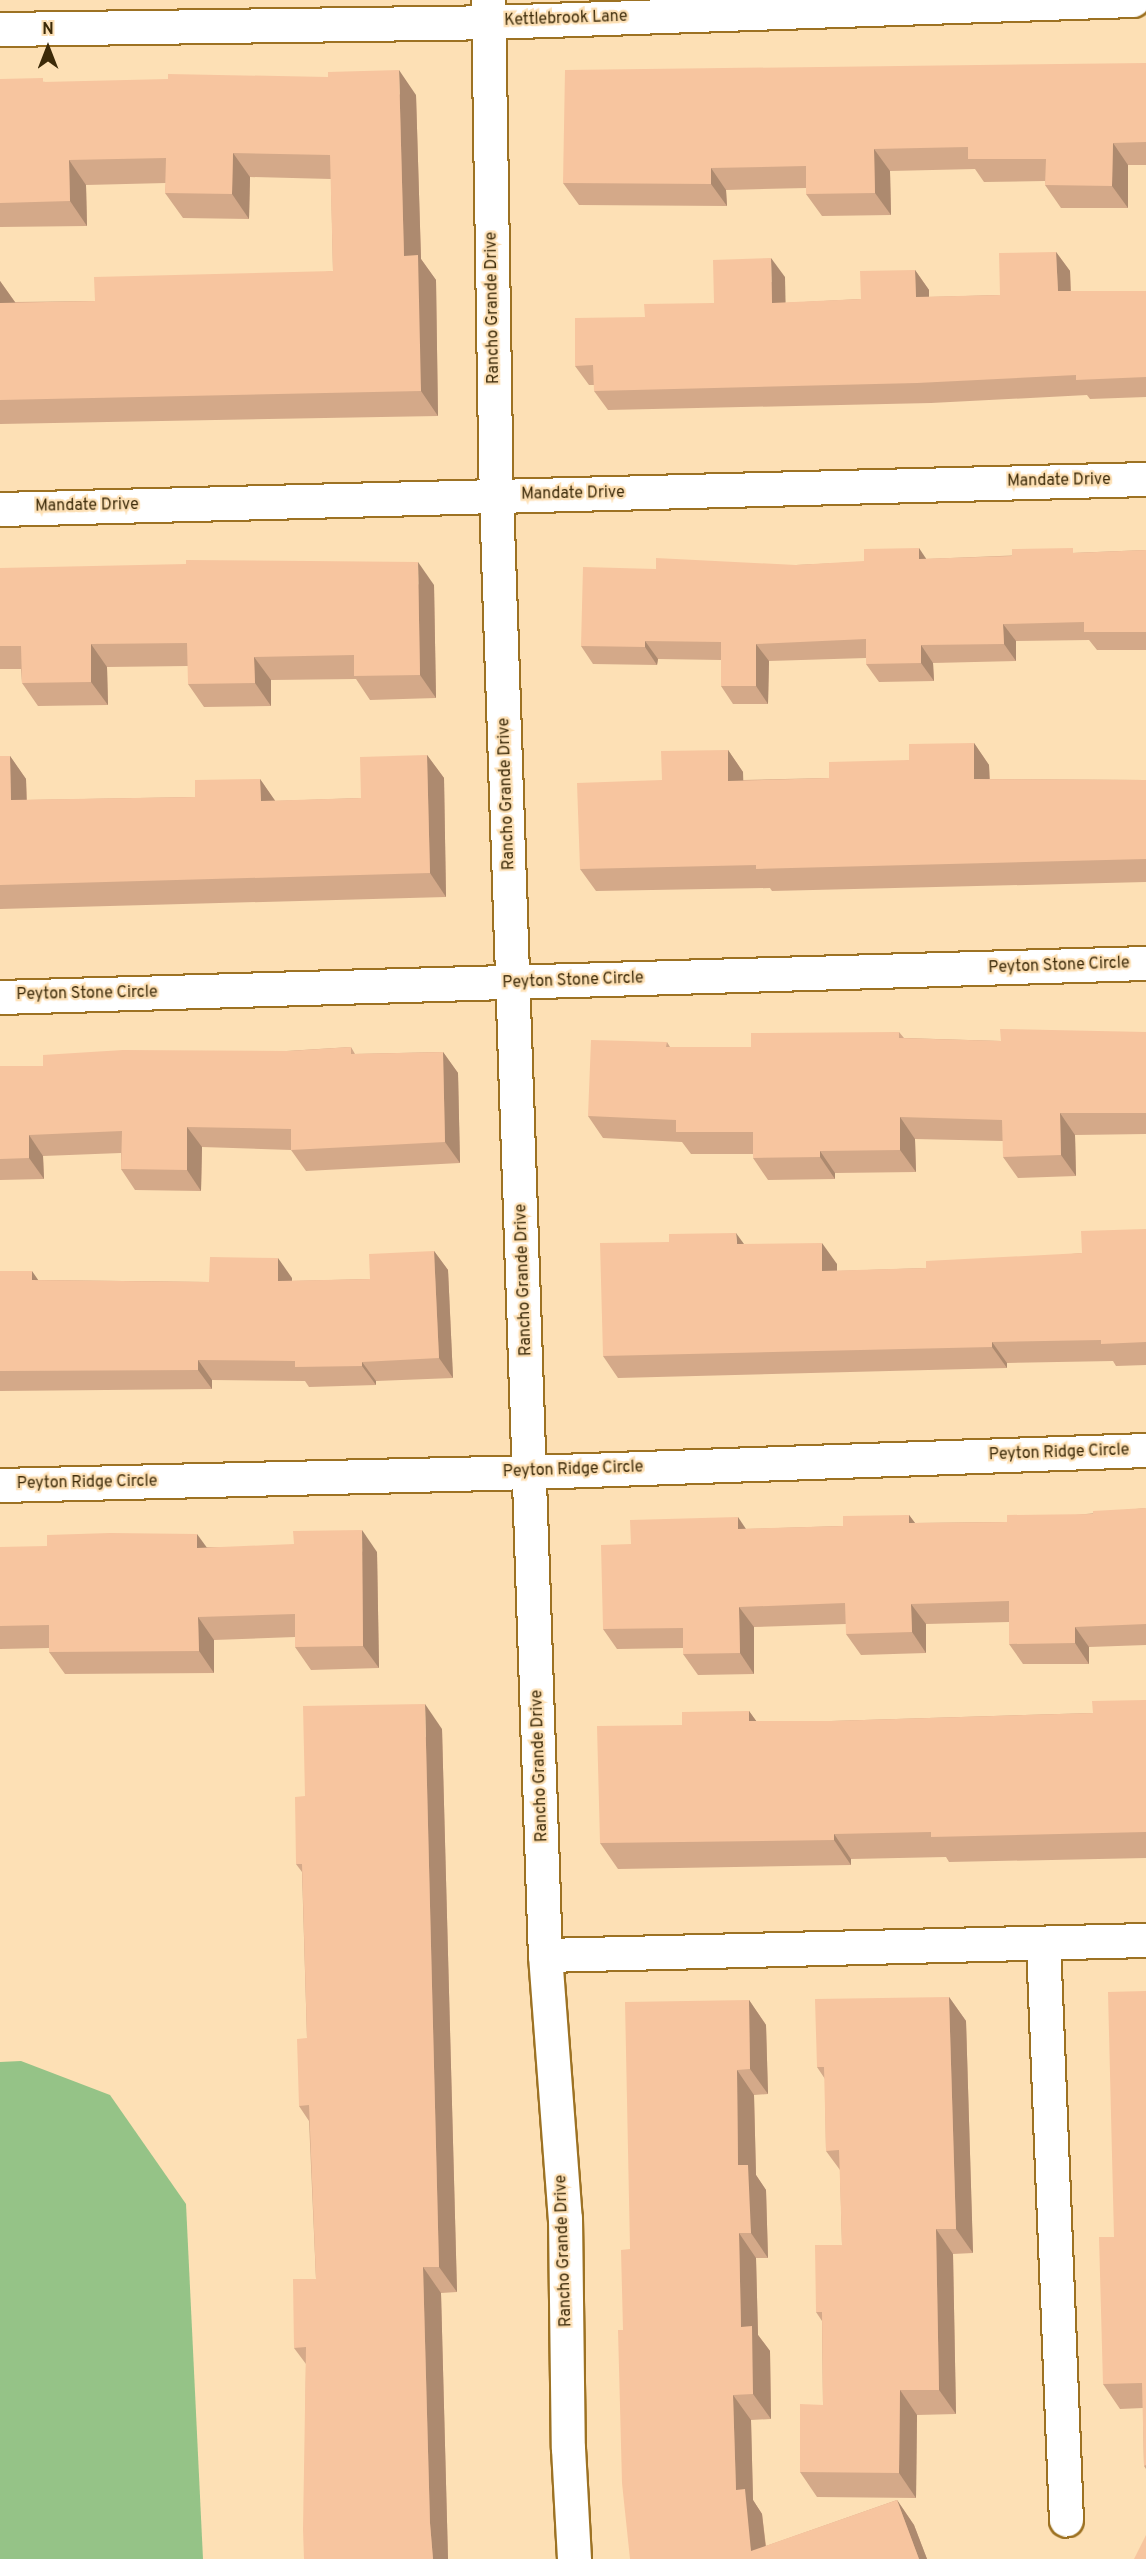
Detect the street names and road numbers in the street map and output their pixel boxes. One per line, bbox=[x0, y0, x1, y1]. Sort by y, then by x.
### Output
street label: Kettlebrook Lane bbox=[504, 7, 628, 31]
street label: Rancho Grande Drive bbox=[482, 232, 504, 384]
street label: Mandate Drive bbox=[1007, 470, 1111, 492]
street label: Mandate Drive bbox=[521, 483, 625, 505]
street label: Mandate Drive bbox=[35, 495, 139, 517]
street label: Rancho Grande Drive bbox=[495, 718, 519, 870]
street label: Peyton Stone Circle bbox=[988, 954, 1130, 978]
street label: Peyton Stone Circle bbox=[502, 969, 644, 993]
street label: Peyton Stone Circle bbox=[16, 983, 158, 1005]
street label: Rancho Grande Drive bbox=[512, 1204, 536, 1356]
street label: Peyton Ridge Circle bbox=[988, 1441, 1130, 1465]
street label: Peyton Ridge Circle bbox=[502, 1458, 644, 1482]
street label: Peyton Ridge Circle bbox=[17, 1472, 157, 1494]
street label: Rancho Grande Drive bbox=[528, 1690, 552, 1842]
street label: Rancho Grande Drive bbox=[552, 2175, 576, 2327]

